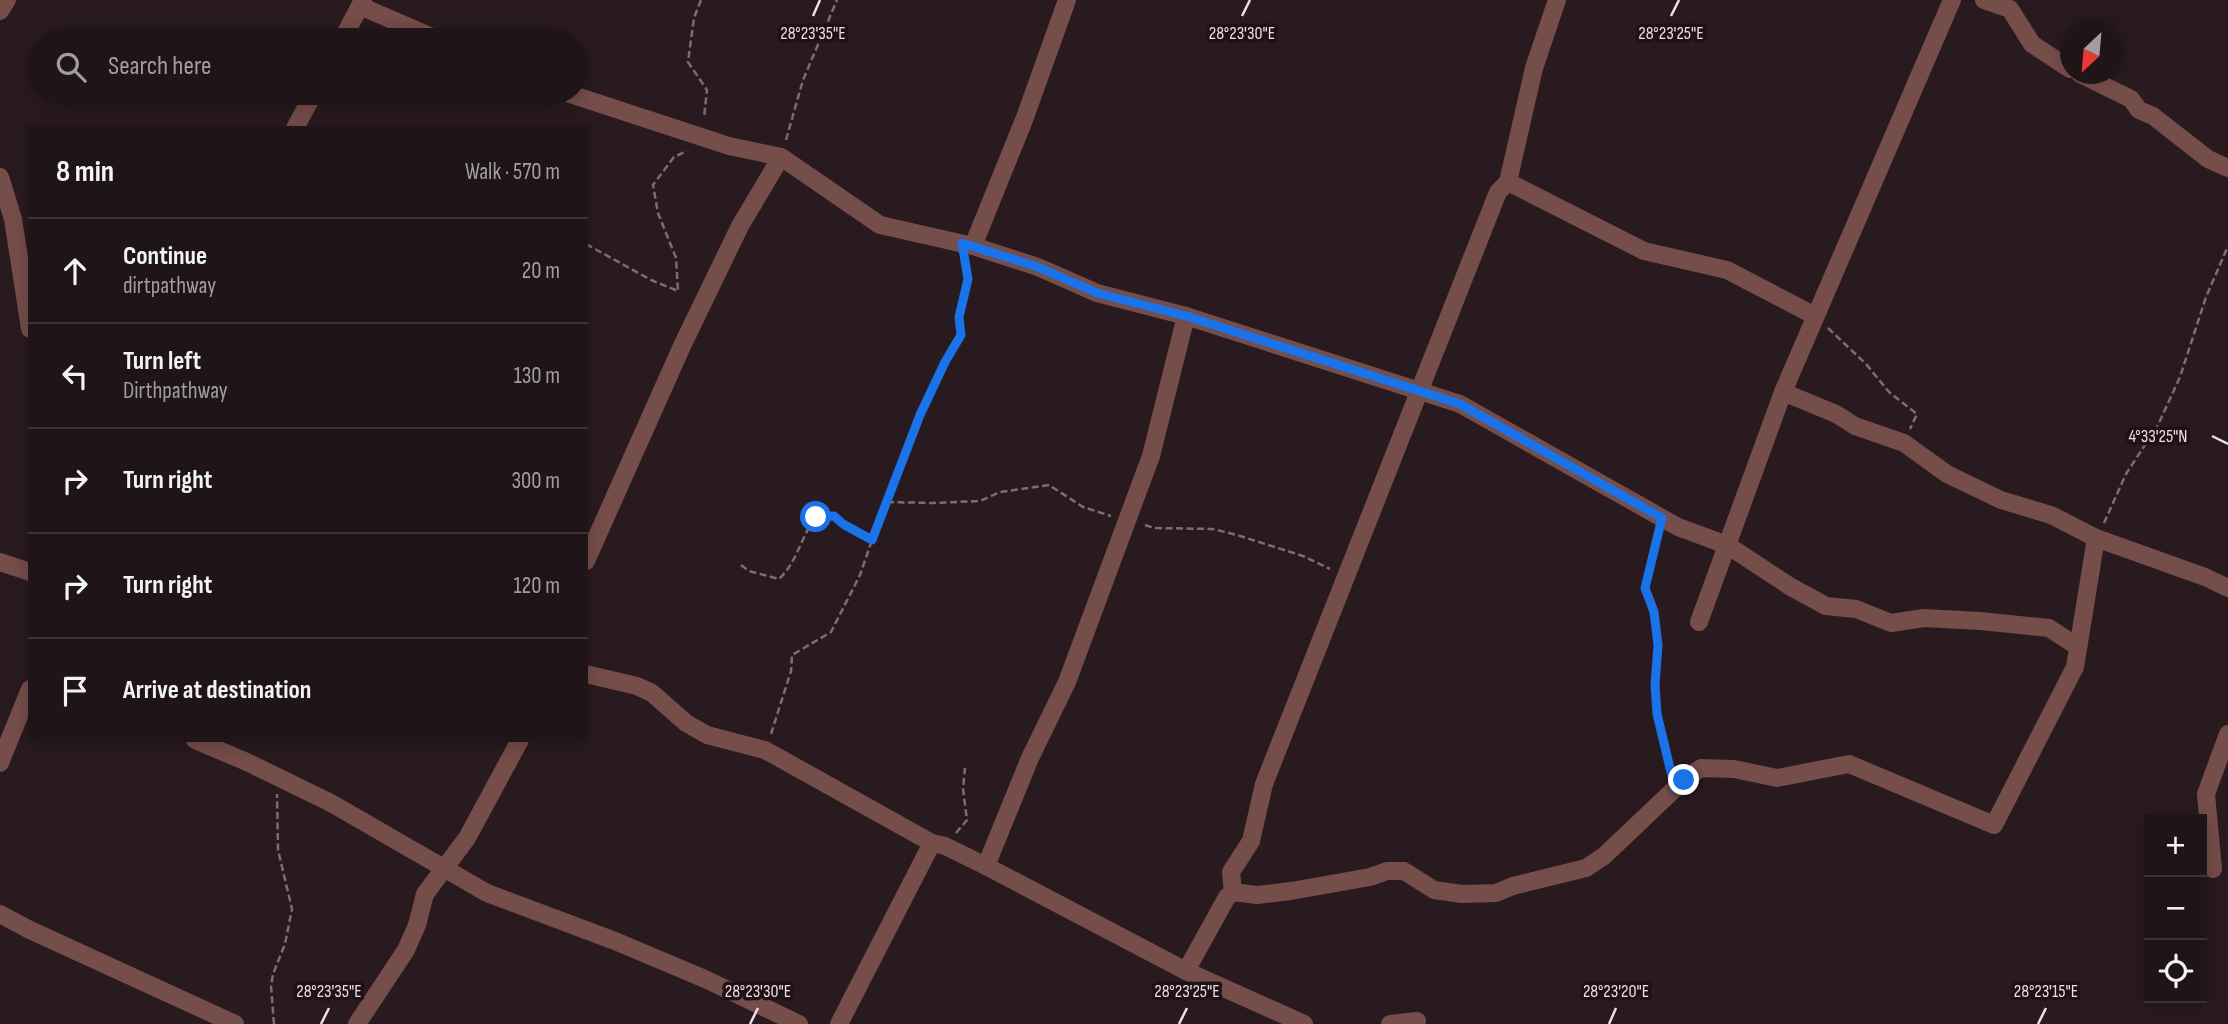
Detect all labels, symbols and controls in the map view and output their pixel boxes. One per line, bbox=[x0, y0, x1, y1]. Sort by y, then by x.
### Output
north arrow bbox=[2060, 21, 2123, 84]
text: 28°23'35"E bbox=[780, 23, 846, 44]
text: 28°23'30"E bbox=[1209, 23, 1275, 44]
text: 28°23'25"E bbox=[1638, 23, 1704, 44]
search box bbox=[28, 28, 588, 105]
icon: search bbox=[52, 48, 90, 86]
text: Search here bbox=[108, 51, 211, 82]
text: 8 min bbox=[56, 154, 114, 190]
text: Walk · 570 m bbox=[465, 158, 560, 186]
text: Continue bbox=[123, 241, 207, 272]
icon: ahead bbox=[56, 252, 94, 290]
text: 20 m bbox=[522, 257, 560, 285]
text: dirtpathway bbox=[123, 272, 216, 300]
text: Turn left bbox=[123, 346, 201, 377]
icon: left bbox=[56, 357, 94, 395]
text: 130 m bbox=[514, 362, 560, 390]
text: Dirthpathway bbox=[123, 377, 228, 405]
text: 4°33'25"N bbox=[2128, 426, 2188, 447]
icon: right bbox=[56, 462, 94, 500]
text: Turn right bbox=[123, 465, 212, 496]
text: 300 m bbox=[511, 467, 560, 495]
route start bbox=[800, 501, 831, 532]
icon: right bbox=[56, 567, 94, 605]
text: Turn right bbox=[123, 570, 212, 601]
text: 120 m bbox=[514, 572, 560, 600]
icon: arrive bbox=[56, 672, 94, 710]
text: Arrive at destination bbox=[123, 675, 311, 706]
route end bbox=[1668, 764, 1699, 795]
map controls bbox=[2144, 814, 2207, 1003]
button: + bbox=[2144, 814, 2207, 877]
button: − bbox=[2144, 877, 2207, 940]
button: locate bbox=[2144, 940, 2207, 1003]
text: 28°23'35"E bbox=[296, 981, 362, 1002]
text: 28°23'30"E bbox=[725, 981, 791, 1002]
text: 28°23'25"E bbox=[1154, 981, 1220, 1002]
text: 28°23'20"E bbox=[1583, 981, 1649, 1002]
text: 28°23'15"E bbox=[2014, 981, 2078, 1002]

